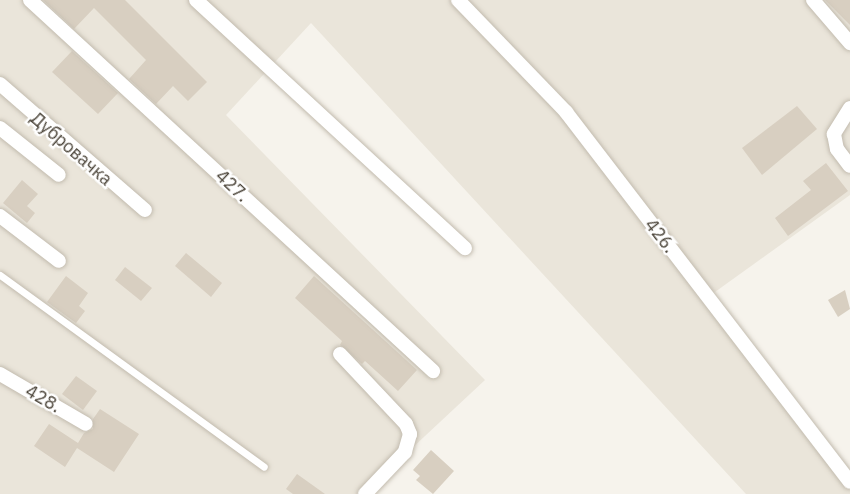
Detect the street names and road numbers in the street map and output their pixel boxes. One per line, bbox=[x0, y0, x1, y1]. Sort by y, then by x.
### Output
street label: Дубровачка bbox=[26, 108, 116, 190]
street label: 427. bbox=[211, 165, 253, 207]
street label: 426. bbox=[640, 215, 680, 257]
street label: 428. bbox=[21, 380, 65, 418]

